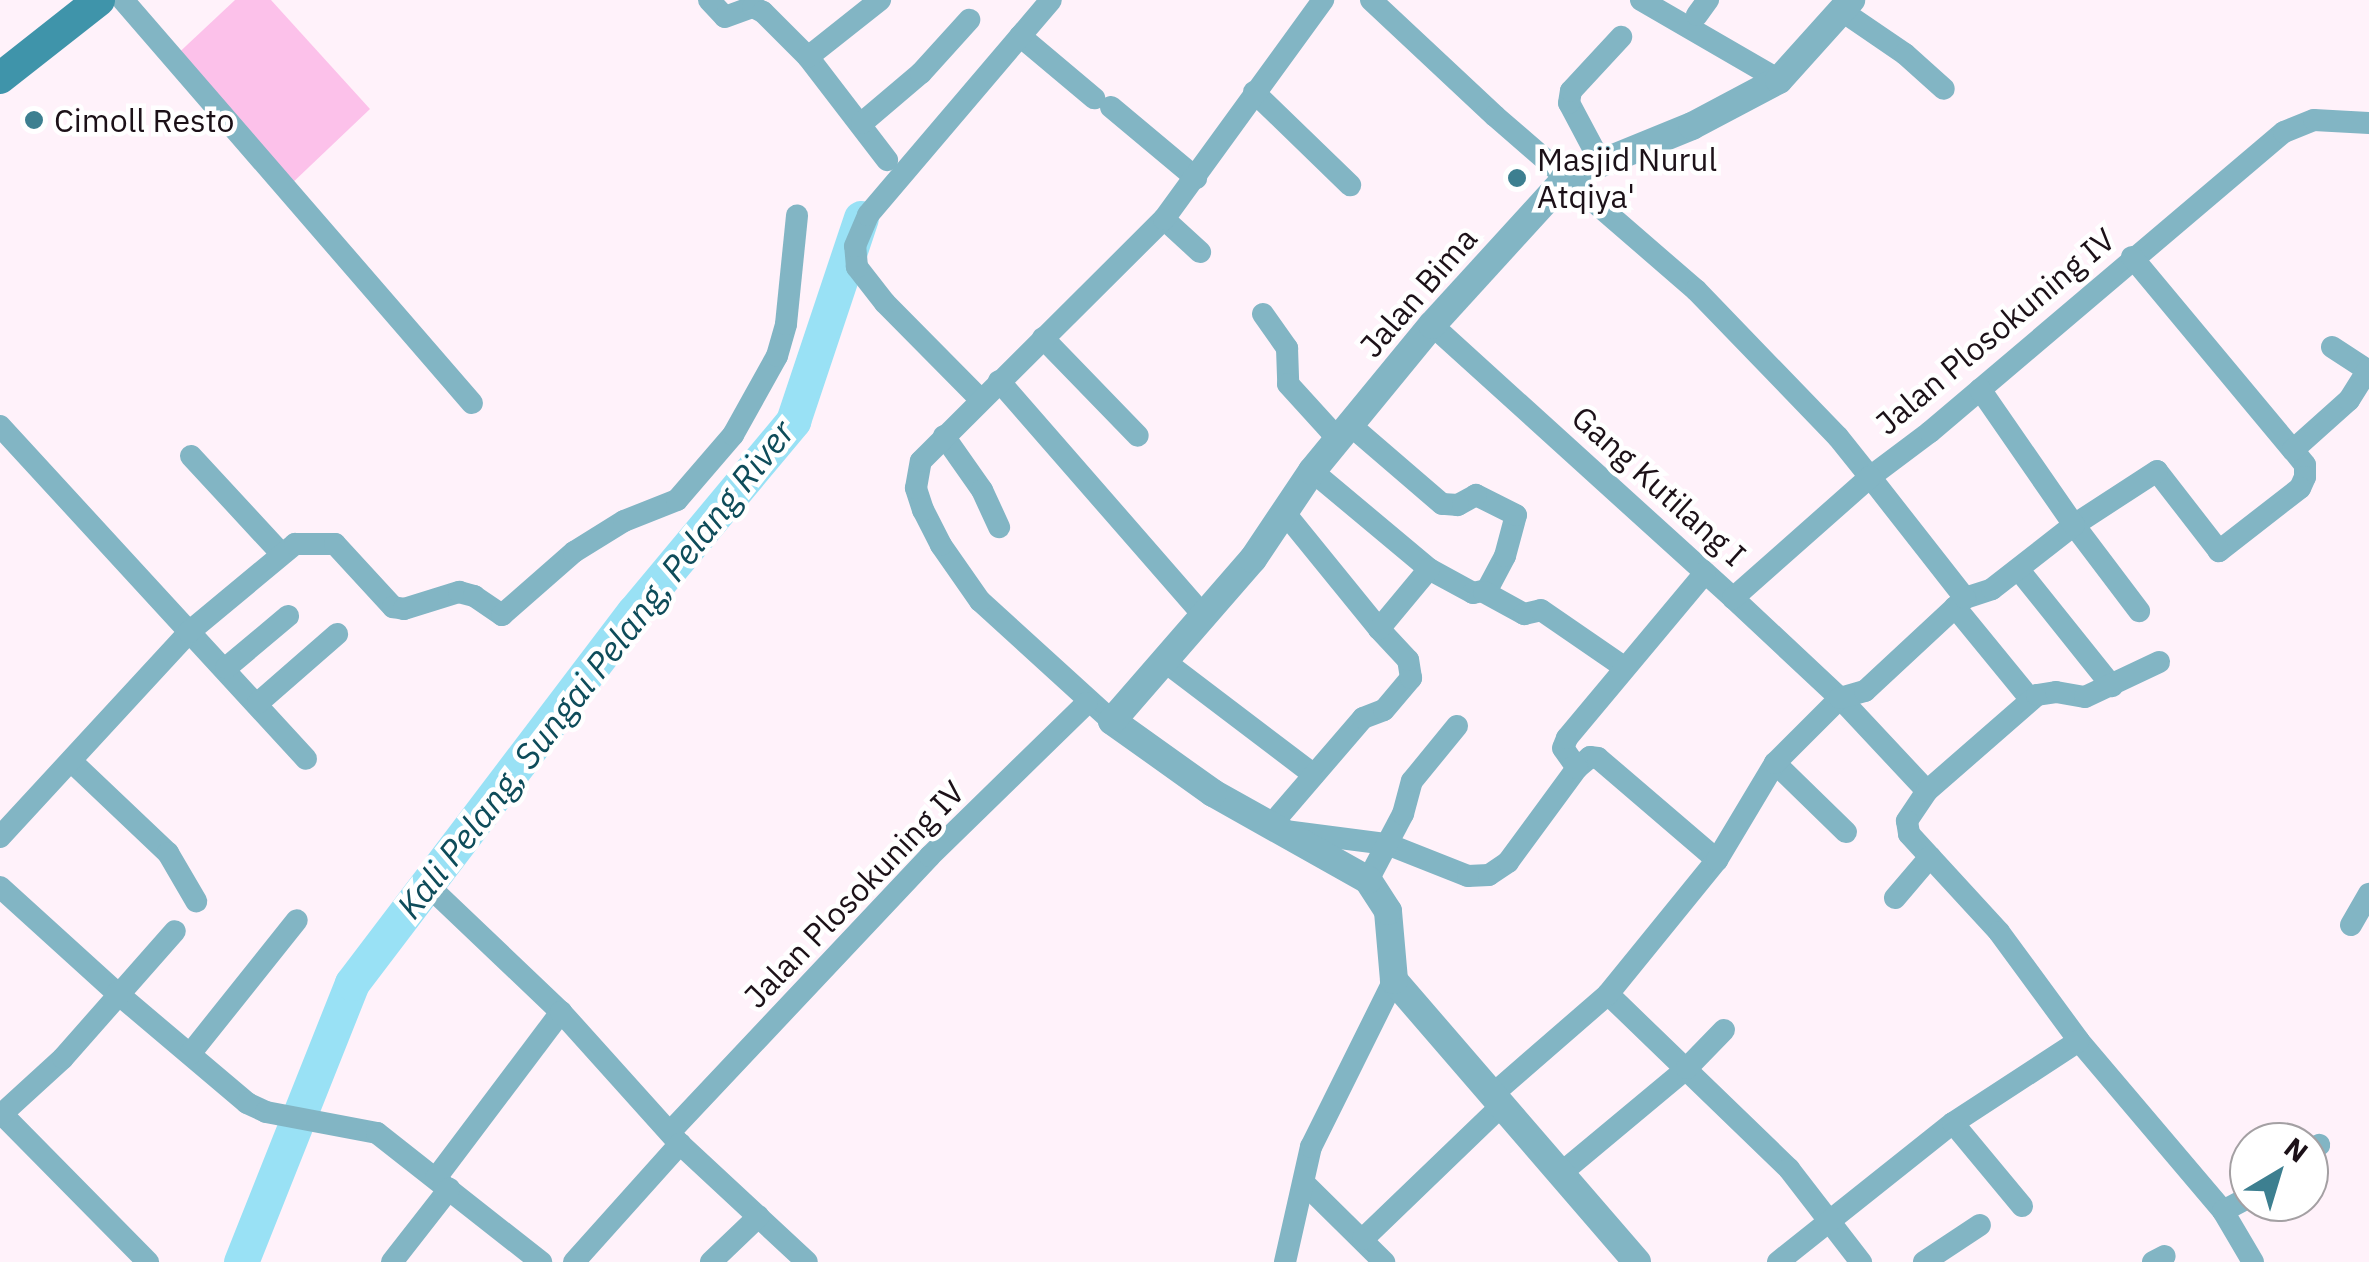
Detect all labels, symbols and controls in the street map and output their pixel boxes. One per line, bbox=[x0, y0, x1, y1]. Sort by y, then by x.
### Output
place label: Cimoll Resto bbox=[54, 101, 234, 139]
marker: Cimoll Resto bbox=[23, 109, 45, 131]
place label: Masjid Nurul Atqiya' bbox=[1537, 141, 1717, 216]
marker: Masjid Nurul Atqiya' bbox=[1506, 167, 1528, 189]
street label: Jalan Bima bbox=[1351, 219, 1485, 365]
street label: Jalan Plosokuning IV bbox=[1868, 220, 2122, 442]
street label: Gang Kutilang I bbox=[1564, 398, 1754, 574]
water label: Kali Pelang, Sungai Pelang, Pelang River bbox=[387, 412, 803, 926]
street label: Jalan Plosokuning IV bbox=[736, 773, 972, 1015]
north arrow bbox=[2229, 1122, 2329, 1222]
text: N bbox=[2277, 1129, 2316, 1170]

